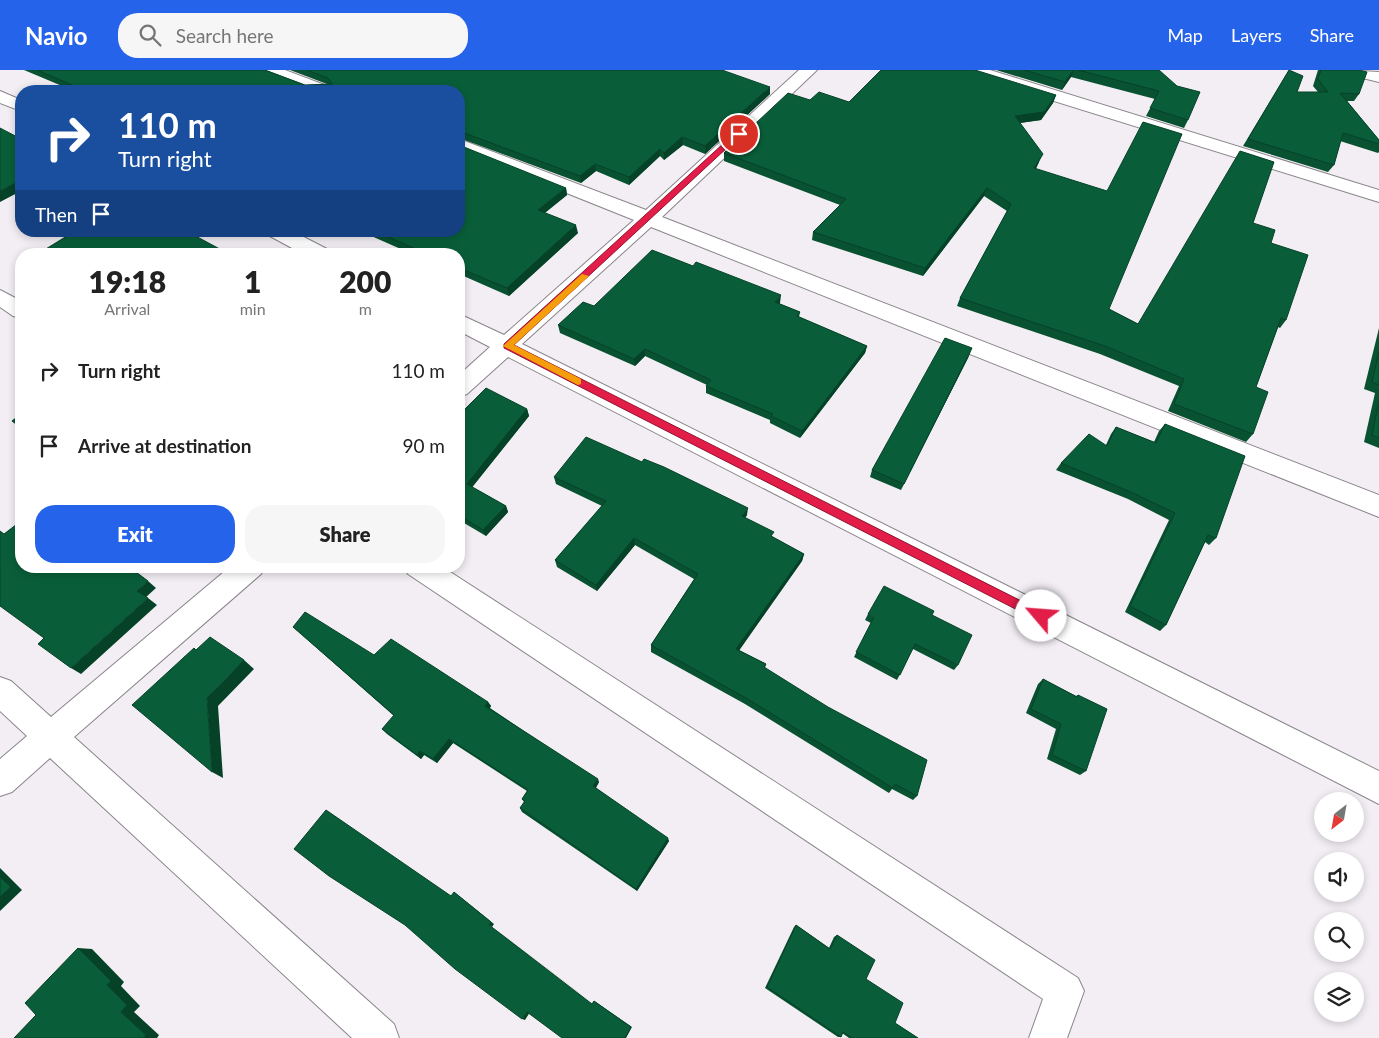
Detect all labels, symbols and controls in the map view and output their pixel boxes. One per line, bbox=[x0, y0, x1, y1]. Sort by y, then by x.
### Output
search box bbox=[118, 13, 468, 58]
text: Navio bbox=[25, 21, 88, 50]
icon: search bbox=[136, 21, 164, 49]
text: Search here bbox=[176, 24, 274, 47]
text: Map bbox=[1167, 24, 1203, 46]
text: Layers bbox=[1231, 24, 1282, 46]
text: Share bbox=[1310, 24, 1354, 46]
text: 110 m bbox=[118, 103, 217, 145]
icon: right bbox=[35, 105, 100, 170]
pin bbox=[718, 113, 760, 155]
icon: arrive bbox=[725, 120, 753, 148]
text: Turn right bbox=[118, 145, 212, 172]
icon: arrive bbox=[87, 200, 115, 228]
text: Then bbox=[35, 203, 77, 226]
text: 19:18 bbox=[89, 263, 166, 299]
text: 1 bbox=[244, 263, 261, 299]
text: 200 bbox=[339, 263, 391, 299]
text: Arrival bbox=[104, 299, 150, 318]
text: min bbox=[240, 299, 266, 318]
text: m bbox=[359, 299, 372, 318]
icon: right bbox=[35, 357, 63, 385]
text: Turn right bbox=[78, 359, 160, 382]
text: 110 m bbox=[391, 359, 445, 382]
icon: arrive bbox=[35, 432, 63, 460]
text: Arrive at destination bbox=[78, 434, 251, 457]
text: 90 m bbox=[402, 434, 445, 457]
button: Exit bbox=[35, 505, 235, 563]
button: Share bbox=[245, 505, 445, 563]
position arrow bbox=[1014, 589, 1066, 641]
north arrow bbox=[1314, 792, 1364, 842]
map controls bbox=[1314, 792, 1364, 1022]
button: sound bbox=[1314, 852, 1364, 902]
button: search bbox=[1314, 912, 1364, 962]
button: layers bbox=[1314, 972, 1364, 1022]

